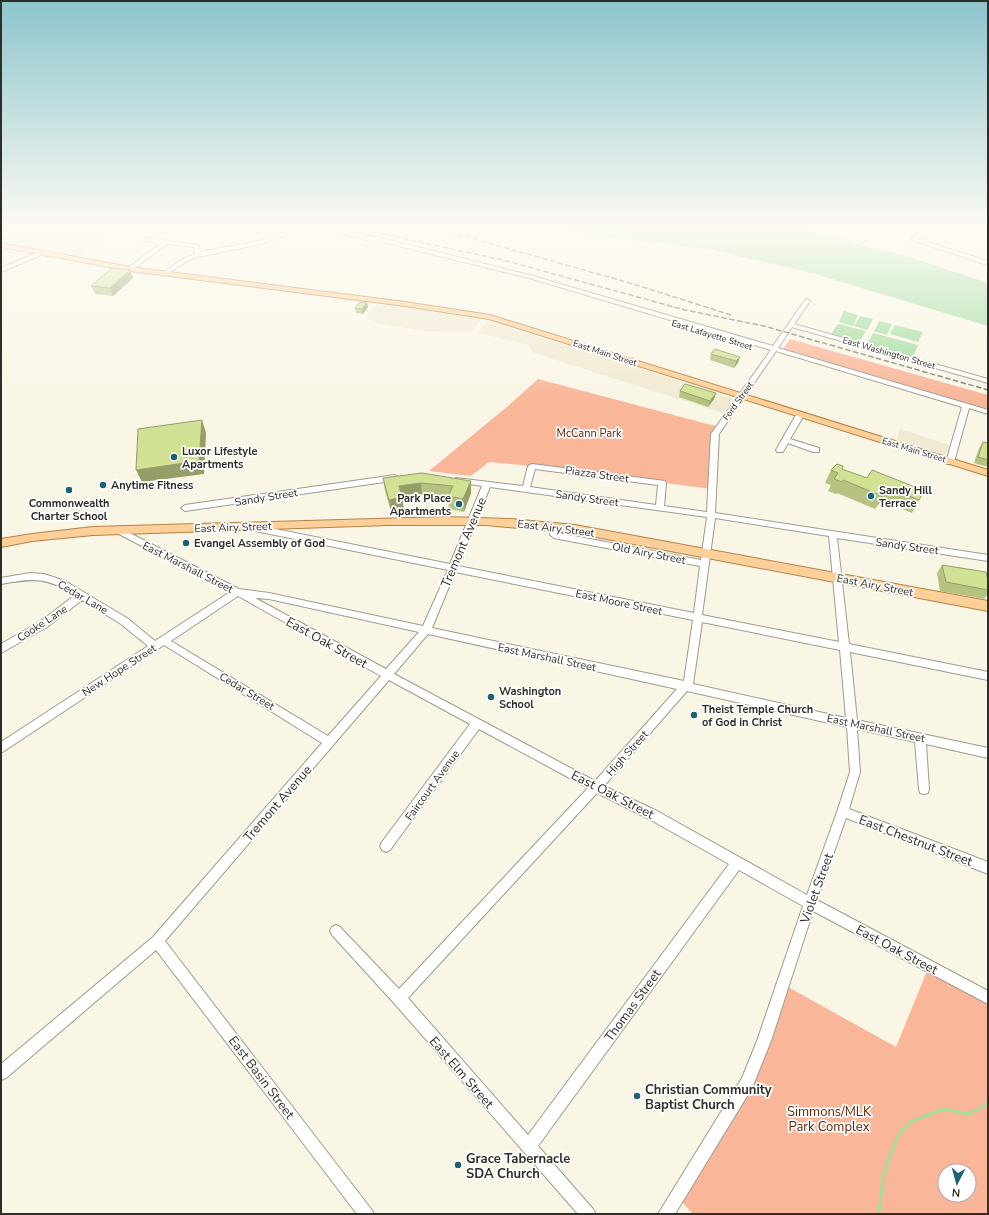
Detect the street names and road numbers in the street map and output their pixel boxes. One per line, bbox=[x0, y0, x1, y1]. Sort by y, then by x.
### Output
street label: East Lafayette Street bbox=[670, 317, 755, 353]
street label: East Washington Street bbox=[841, 334, 938, 372]
street label: East Main Street bbox=[572, 337, 639, 369]
street label: Ford Street bbox=[720, 379, 757, 423]
street label: East Main Street bbox=[881, 435, 948, 466]
street label: Piazza Street bbox=[564, 463, 630, 486]
street label: Sandy Street bbox=[233, 485, 299, 510]
street label: Sandy Street bbox=[554, 487, 620, 510]
street label: Tremont Avenue bbox=[437, 495, 491, 590]
street label: East Airy Street bbox=[517, 516, 595, 541]
street label: East Airy Street bbox=[194, 519, 272, 536]
street label: Sandy Street bbox=[874, 535, 940, 558]
street label: East Marshall Street bbox=[140, 538, 236, 597]
street label: Old Airy Street bbox=[611, 539, 687, 568]
street label: East Airy Street bbox=[835, 571, 914, 600]
street label: Cedar Lane bbox=[55, 577, 111, 618]
street label: East Moore Street bbox=[574, 586, 664, 619]
street label: Cooke Lane bbox=[14, 601, 70, 645]
street label: East Oak Street bbox=[283, 613, 371, 673]
street label: East Marshall Street bbox=[496, 640, 597, 675]
street label: New Hope Street bbox=[79, 641, 159, 700]
street label: Cedar Street bbox=[216, 669, 277, 714]
street label: East Marshall Street bbox=[825, 711, 926, 746]
street label: High Street bbox=[603, 727, 652, 779]
street label: Faircourt Avenue bbox=[402, 747, 463, 824]
street label: Tremont Avenue bbox=[239, 761, 316, 846]
street label: East Oak Street bbox=[568, 766, 657, 824]
street label: East Chestnut Street bbox=[856, 811, 975, 871]
street label: Violet Street bbox=[796, 850, 838, 927]
street label: East Oak Street bbox=[852, 921, 941, 979]
street label: Thomas Street bbox=[600, 965, 665, 1045]
street label: East Basin Street bbox=[224, 1032, 299, 1123]
street label: East Elm Street bbox=[425, 1033, 498, 1113]

